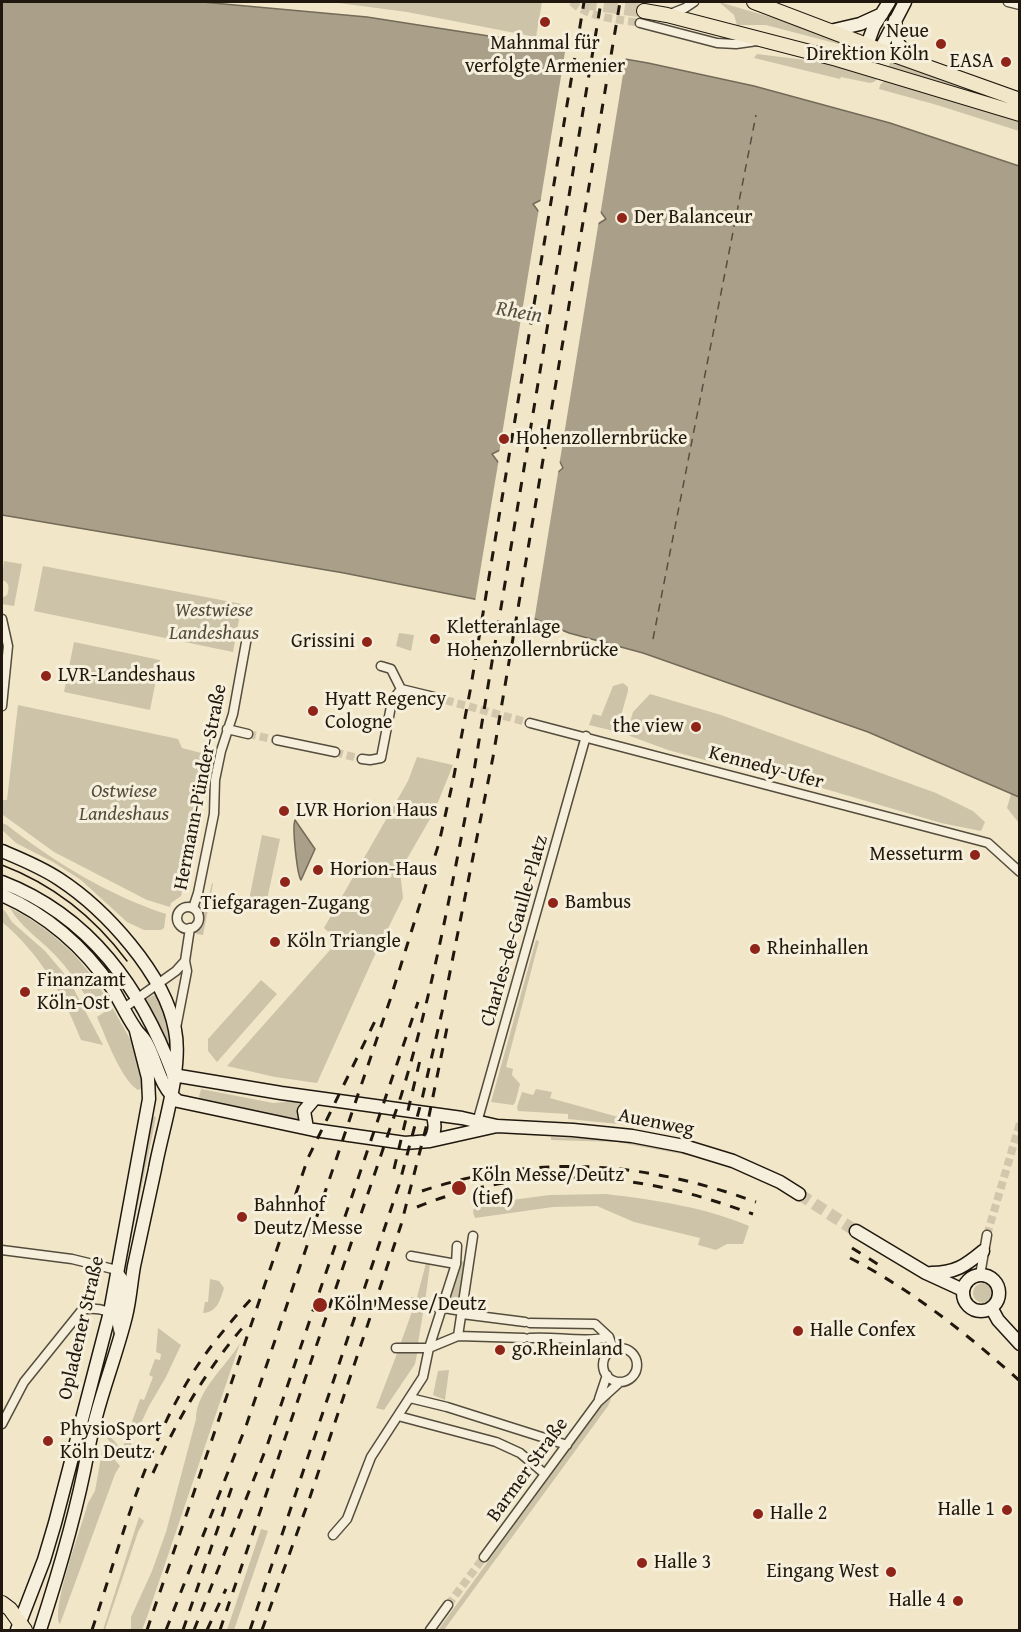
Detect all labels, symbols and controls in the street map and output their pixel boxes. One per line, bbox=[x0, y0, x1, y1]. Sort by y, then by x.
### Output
marker: Mahnmal für verfolgte Armenier bbox=[538, 15, 552, 29]
place label: Neue Direktion Köln bbox=[806, 20, 929, 67]
place label: Mahnmal für verfolgte Armenier bbox=[465, 32, 625, 79]
marker: Neue Direktion Köln bbox=[934, 37, 948, 51]
place label: EASA bbox=[950, 50, 994, 74]
marker: EASA bbox=[999, 55, 1013, 69]
place label: Der Balanceur bbox=[634, 206, 753, 230]
marker: Der Balanceur bbox=[615, 211, 629, 225]
water label: Rhein bbox=[494, 297, 544, 329]
place label: Hohenzollernbrücke bbox=[516, 427, 687, 451]
marker: Hohenzollernbrücke bbox=[497, 432, 511, 446]
park label: Westwiese Landeshaus bbox=[169, 599, 259, 646]
place label: Kletteranlage Hohenzollernbrücke bbox=[447, 616, 618, 663]
place label: Grissini bbox=[291, 630, 355, 654]
marker: Kletteranlage Hohenzollernbrücke bbox=[428, 632, 442, 646]
marker: Grissini bbox=[360, 635, 374, 649]
place label: LVR-Landeshaus bbox=[58, 664, 195, 688]
marker: LVR-Landeshaus bbox=[39, 669, 53, 683]
street label: Hermann-Pünder-Straße bbox=[169, 682, 233, 892]
place label: Hyatt Regency Cologne bbox=[325, 688, 446, 735]
marker: Hyatt Regency Cologne bbox=[306, 704, 320, 718]
place label: the view bbox=[613, 715, 684, 739]
marker: the view bbox=[689, 720, 703, 734]
street label: Kennedy-Ufer bbox=[706, 741, 826, 795]
park label: Ostwiese Landeshaus bbox=[79, 780, 169, 827]
place label: LVR Horion Haus bbox=[296, 799, 438, 823]
marker: LVR Horion Haus bbox=[277, 804, 291, 818]
street label: Charles-de-Gaulle-Platz bbox=[476, 833, 554, 1029]
place label: Messeturm bbox=[869, 843, 963, 867]
marker: Messeturm bbox=[968, 848, 982, 862]
place label: Horion-Haus bbox=[330, 858, 437, 882]
marker: Horion-Haus bbox=[311, 863, 325, 877]
marker: Tiefgaragen-Zugang bbox=[278, 875, 292, 889]
place label: Bambus bbox=[565, 891, 631, 915]
place label: Tiefgaragen-Zugang bbox=[201, 892, 369, 916]
marker: Bambus bbox=[546, 896, 560, 910]
place label: Köln Triangle bbox=[287, 930, 401, 954]
marker: Köln Triangle bbox=[268, 935, 282, 949]
place label: Rheinhallen bbox=[767, 937, 869, 961]
marker: Rheinhallen bbox=[748, 942, 762, 956]
place label: Finanzamt Köln-Ost bbox=[37, 969, 126, 1016]
marker: Finanzamt Köln-Ost bbox=[18, 985, 32, 999]
street label: Auenweg bbox=[616, 1104, 696, 1142]
place label: Köln Messe/Deutz (tief) bbox=[472, 1164, 624, 1211]
marker: Köln Messe/Deutz (tief) bbox=[450, 1179, 468, 1197]
place label: Bahnhof Deutz/Messe bbox=[254, 1194, 363, 1241]
marker: Bahnhof Deutz/Messe bbox=[235, 1210, 249, 1224]
street label: Opladener Straße bbox=[54, 1254, 110, 1402]
place label: Köln Messe/Deutz bbox=[334, 1293, 486, 1317]
marker: Köln Messe/Deutz bbox=[311, 1296, 329, 1314]
place label: Halle Confex bbox=[810, 1319, 916, 1343]
marker: Halle Confex bbox=[791, 1324, 805, 1338]
place label: go.Rheinland bbox=[512, 1338, 623, 1362]
marker: go.Rheinland bbox=[493, 1343, 507, 1357]
street label: Barmer Straße bbox=[482, 1413, 574, 1527]
place label: PhysioSport Köln Deutz bbox=[60, 1418, 162, 1465]
marker: PhysioSport Köln Deutz bbox=[41, 1434, 55, 1448]
place label: Halle 1 bbox=[938, 1498, 995, 1522]
place label: Halle 2 bbox=[770, 1502, 827, 1526]
marker: Halle 1 bbox=[1000, 1503, 1014, 1517]
marker: Halle 2 bbox=[751, 1507, 765, 1521]
place label: Halle 3 bbox=[654, 1551, 711, 1575]
marker: Halle 3 bbox=[635, 1556, 649, 1570]
place label: Eingang West bbox=[766, 1560, 879, 1584]
marker: Eingang West bbox=[884, 1565, 898, 1579]
place label: Halle 4 bbox=[889, 1589, 946, 1613]
marker: Halle 4 bbox=[951, 1594, 965, 1608]

